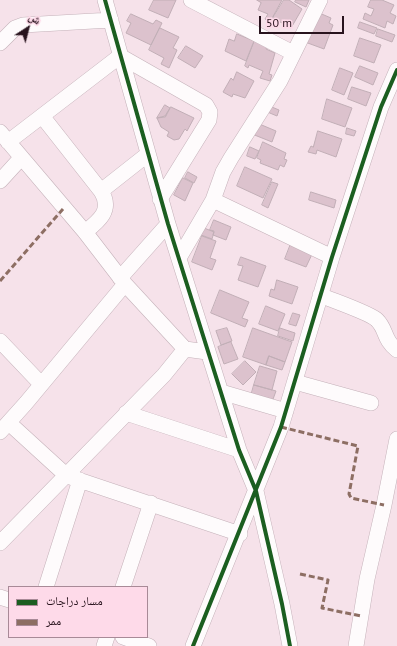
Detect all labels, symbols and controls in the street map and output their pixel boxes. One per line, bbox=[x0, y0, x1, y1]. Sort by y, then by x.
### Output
north arrow bbox=[8, 8, 48, 48]
scale bar bbox=[261, 8, 346, 34]
text: ش bbox=[26, 9, 44, 27]
text: 50 m bbox=[266, 15, 292, 30]
legend bbox=[8, 586, 148, 638]
text: مسار دراجات bbox=[46, 593, 103, 608]
text: ممر bbox=[46, 613, 61, 628]

